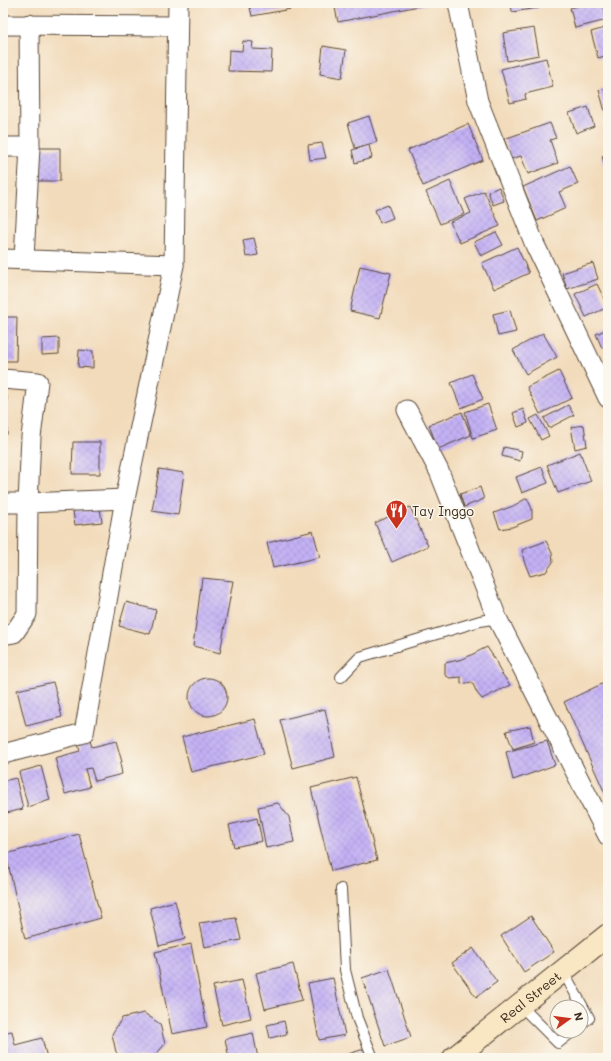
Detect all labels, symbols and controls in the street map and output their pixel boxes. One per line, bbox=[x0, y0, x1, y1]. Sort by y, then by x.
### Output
restaurant icon: Tay Inggo bbox=[384, 498, 410, 531]
place label: Tay Inggo bbox=[412, 502, 474, 519]
street label: Real Street bbox=[496, 967, 564, 1026]
north arrow bbox=[549, 999, 589, 1039]
text: N bbox=[571, 1011, 587, 1022]

